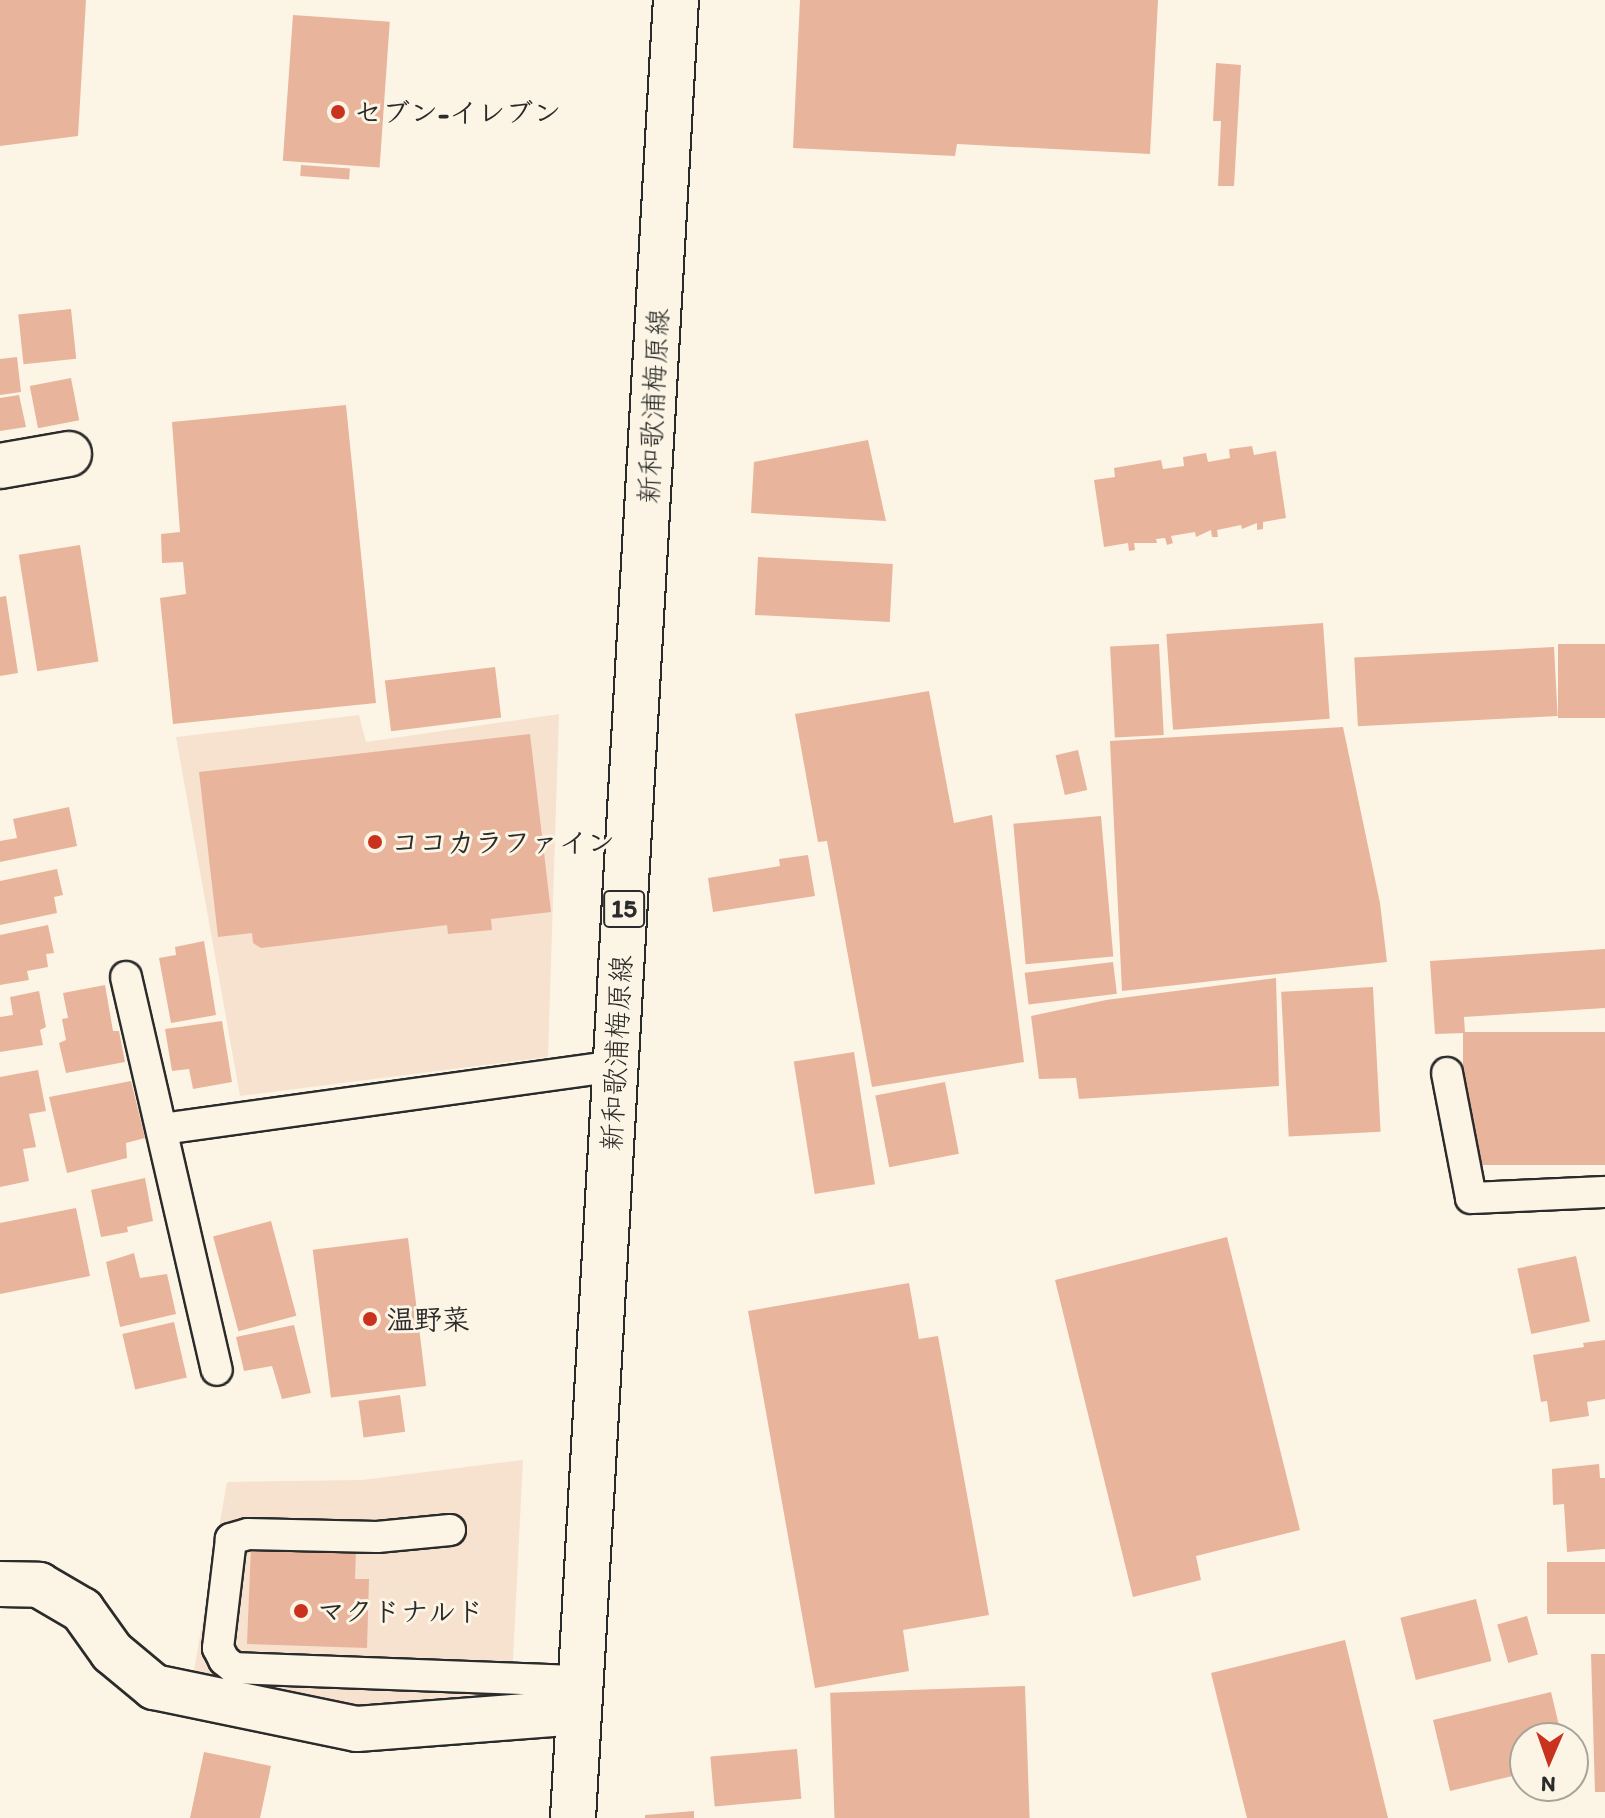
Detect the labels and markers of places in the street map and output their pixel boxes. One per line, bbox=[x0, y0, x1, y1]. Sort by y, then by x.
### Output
place label: セブン-イレブン bbox=[354, 95, 561, 129]
marker: セブン-イレブン bbox=[329, 103, 347, 121]
place label: ココカラファイン bbox=[391, 825, 615, 859]
marker: ココカラファイン bbox=[366, 833, 384, 851]
place label: 温野菜 bbox=[386, 1302, 470, 1336]
marker: 温野菜 bbox=[361, 1310, 379, 1328]
place label: マクドナルド bbox=[317, 1594, 485, 1628]
marker: マクドナルド bbox=[292, 1602, 310, 1620]

